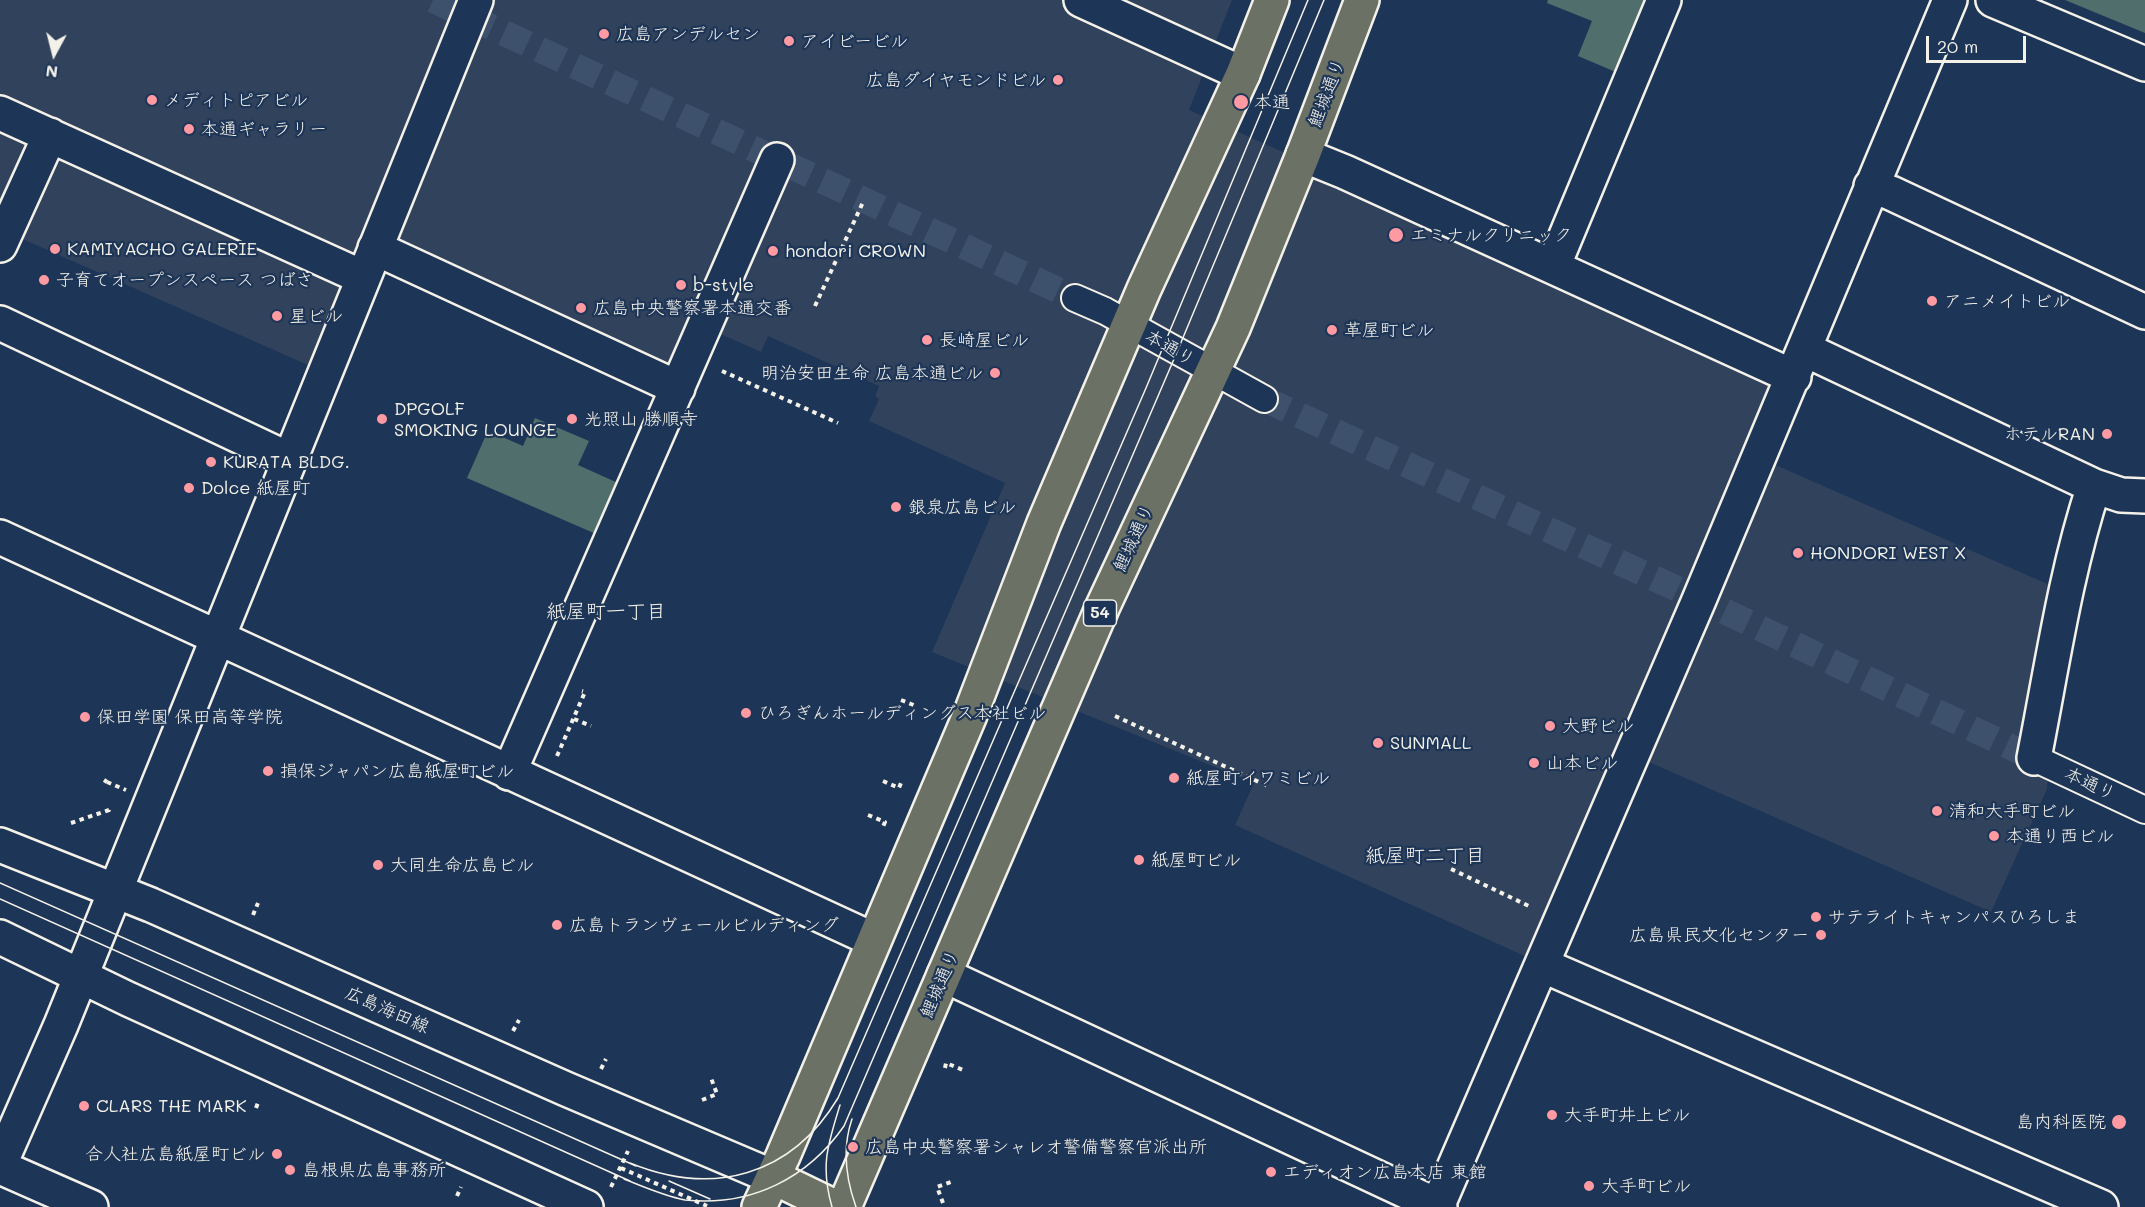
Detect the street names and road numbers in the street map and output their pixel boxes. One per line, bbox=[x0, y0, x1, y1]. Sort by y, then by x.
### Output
street label: 鯉城通り bbox=[1304, 56, 1350, 130]
street label: 本通り bbox=[1141, 325, 1199, 371]
street label: 鯉城通り bbox=[1109, 501, 1159, 575]
road number: 54 bbox=[1084, 600, 1116, 626]
street label: 本通り bbox=[2061, 763, 2119, 805]
street label: 鯉城通り bbox=[916, 947, 964, 1021]
street label: 広島海田線 bbox=[341, 982, 433, 1038]

